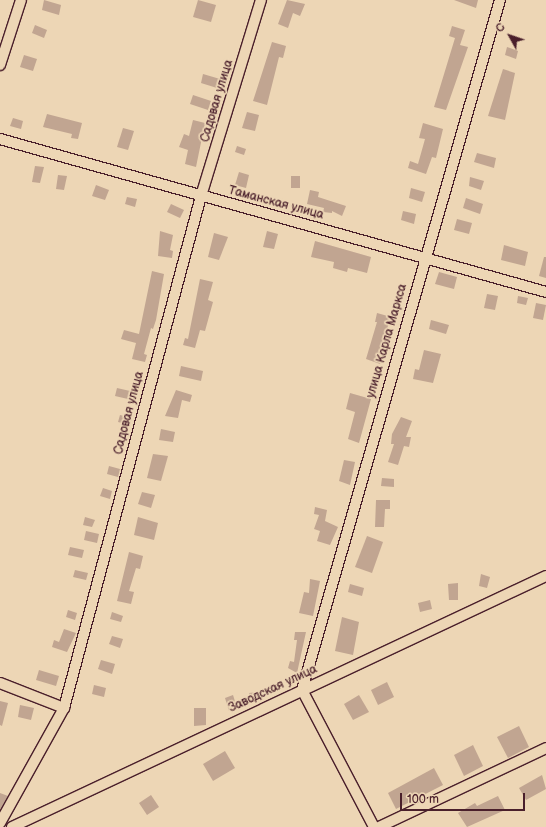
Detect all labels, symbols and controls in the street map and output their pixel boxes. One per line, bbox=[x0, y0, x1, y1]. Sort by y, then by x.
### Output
north arrow bbox=[490, 16, 530, 56]
text: С bbox=[493, 21, 508, 35]
street label: Садовая улица bbox=[198, 58, 236, 144]
street label: Таманская улица bbox=[227, 183, 325, 223]
street label: улица Карла Маркса bbox=[364, 282, 410, 400]
street label: Садовая улица bbox=[111, 370, 147, 456]
street label: Заводская улица bbox=[227, 662, 319, 716]
scale bar bbox=[402, 785, 527, 811]
text: 100 m bbox=[407, 792, 439, 807]

